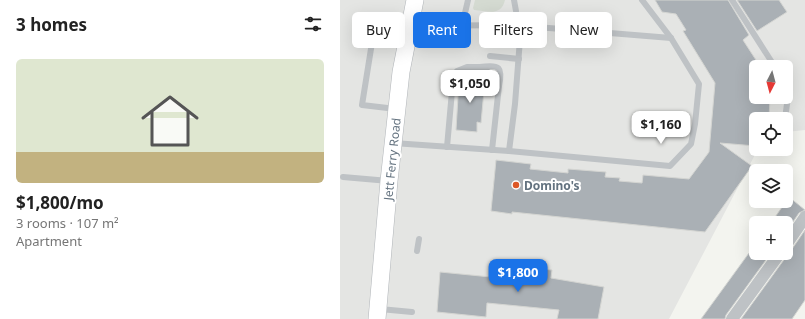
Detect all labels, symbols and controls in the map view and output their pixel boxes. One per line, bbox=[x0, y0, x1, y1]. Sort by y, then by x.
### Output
chip: Buy bbox=[352, 12, 405, 48]
chip: Rent bbox=[413, 12, 471, 48]
chip: Filters bbox=[479, 12, 547, 48]
chip: New bbox=[555, 12, 612, 48]
text: 3 homes bbox=[16, 13, 87, 36]
icon: filters bbox=[302, 13, 324, 35]
north arrow bbox=[749, 60, 793, 104]
map controls bbox=[749, 60, 793, 260]
pin: $1,050 bbox=[437, 70, 503, 104]
text: $1,050 bbox=[450, 74, 490, 92]
icon: home bbox=[134, 85, 206, 157]
pin: $1,160 bbox=[628, 111, 694, 145]
button: locate bbox=[749, 112, 793, 156]
text: $1,160 bbox=[641, 115, 681, 133]
street label: Jett Ferry Road bbox=[379, 117, 405, 202]
button: layers bbox=[749, 164, 793, 208]
place label: Domino's bbox=[524, 177, 580, 194]
marker: Domino's bbox=[511, 180, 521, 190]
text: $1,800/mo bbox=[16, 191, 104, 214]
text: 3 rooms · 107 m² bbox=[16, 214, 119, 232]
button: + bbox=[749, 216, 793, 260]
text: Apartment bbox=[16, 232, 82, 250]
pin: $1,800 bbox=[485, 259, 551, 293]
text: $1,800 bbox=[498, 263, 538, 281]

